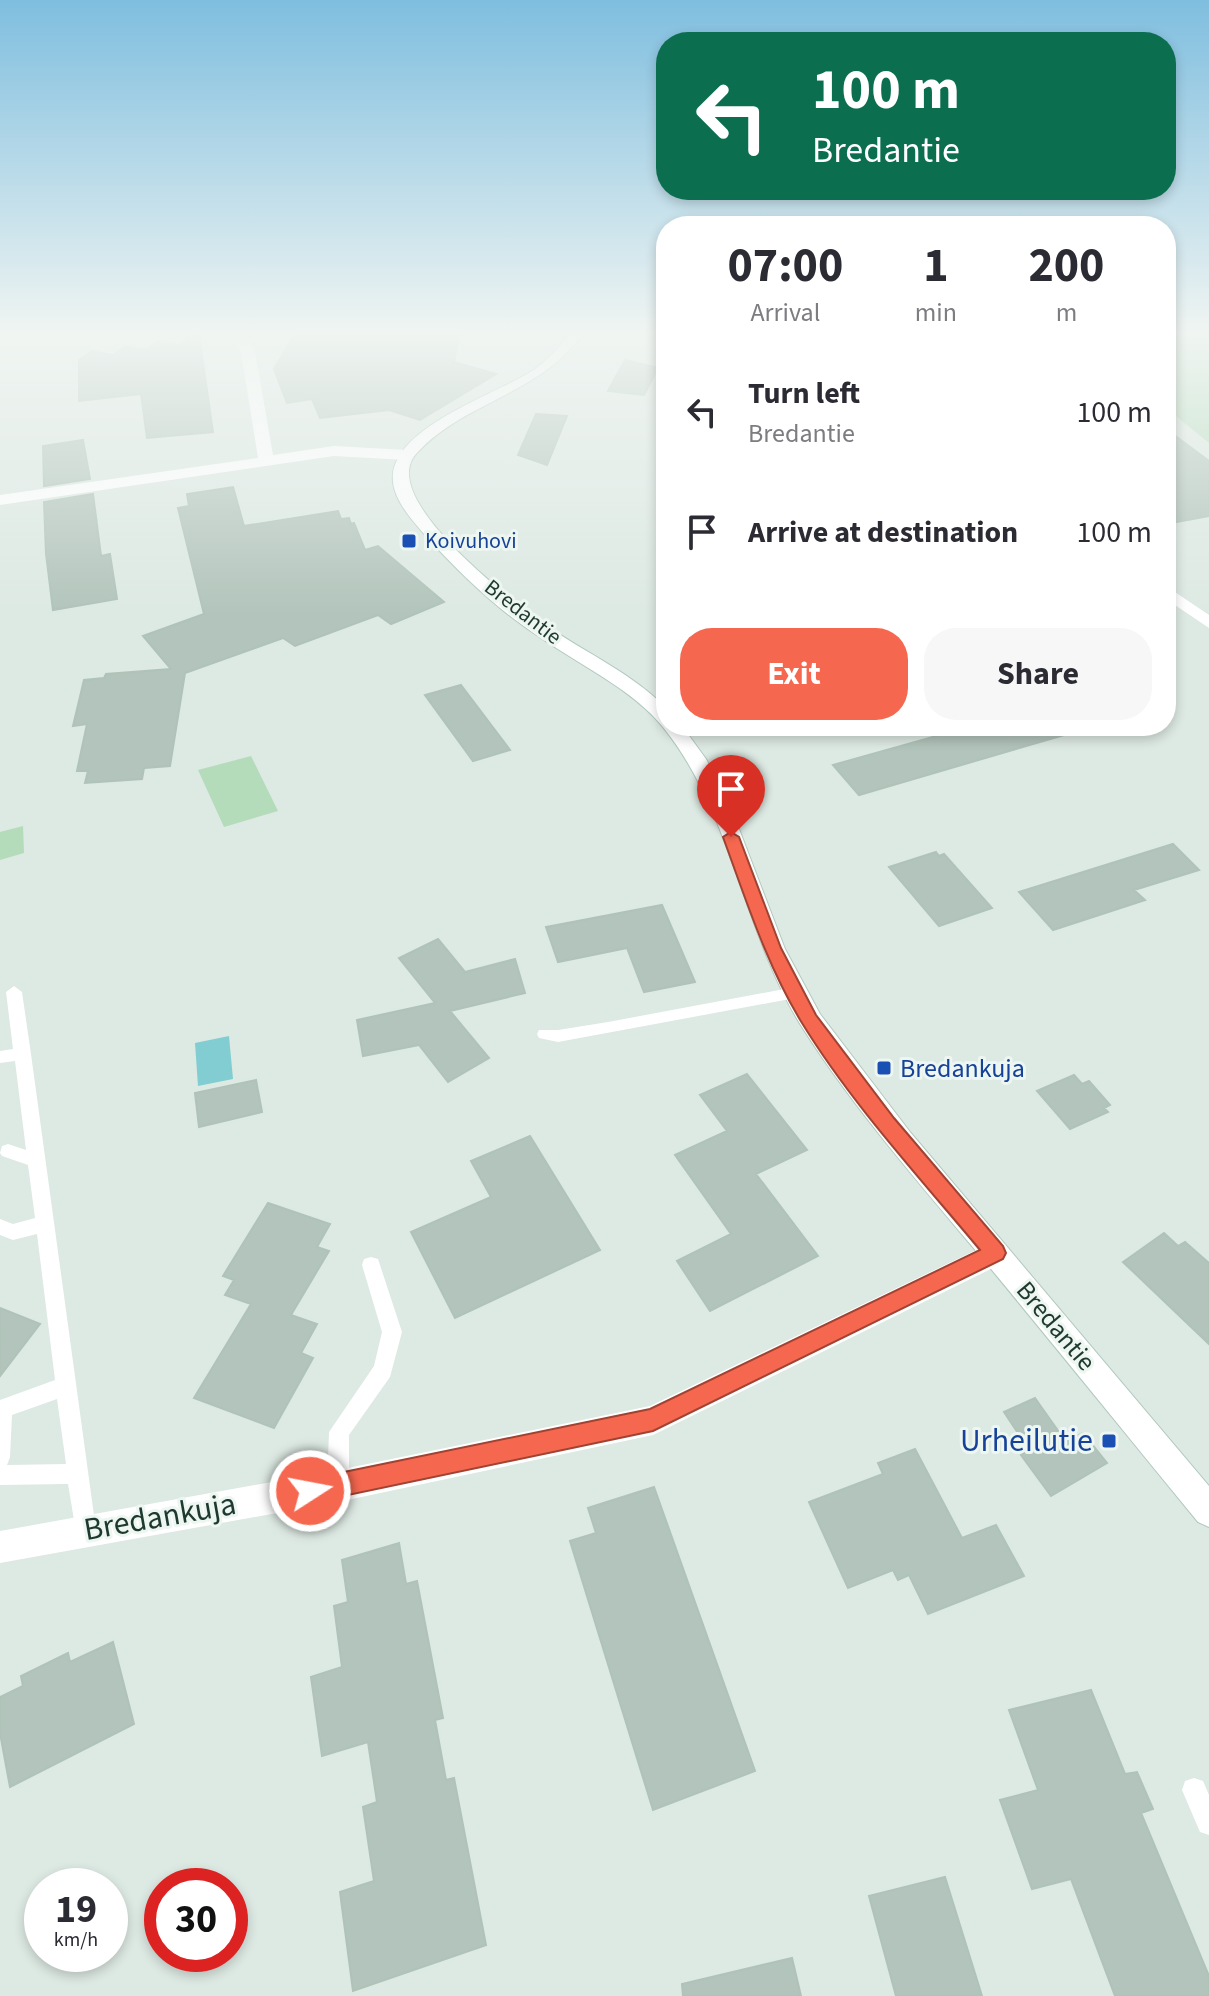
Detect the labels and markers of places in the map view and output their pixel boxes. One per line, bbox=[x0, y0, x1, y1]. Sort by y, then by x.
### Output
place label: Koivuhovi bbox=[425, 525, 517, 557]
marker: Koivuhovi bbox=[400, 532, 418, 550]
pin bbox=[697, 755, 765, 837]
place label: Bredankuja bbox=[900, 1050, 1025, 1087]
marker: Bredankuja bbox=[875, 1059, 893, 1077]
place label: Urheilutie bbox=[960, 1418, 1093, 1464]
marker: Urheilutie bbox=[1100, 1432, 1118, 1450]

